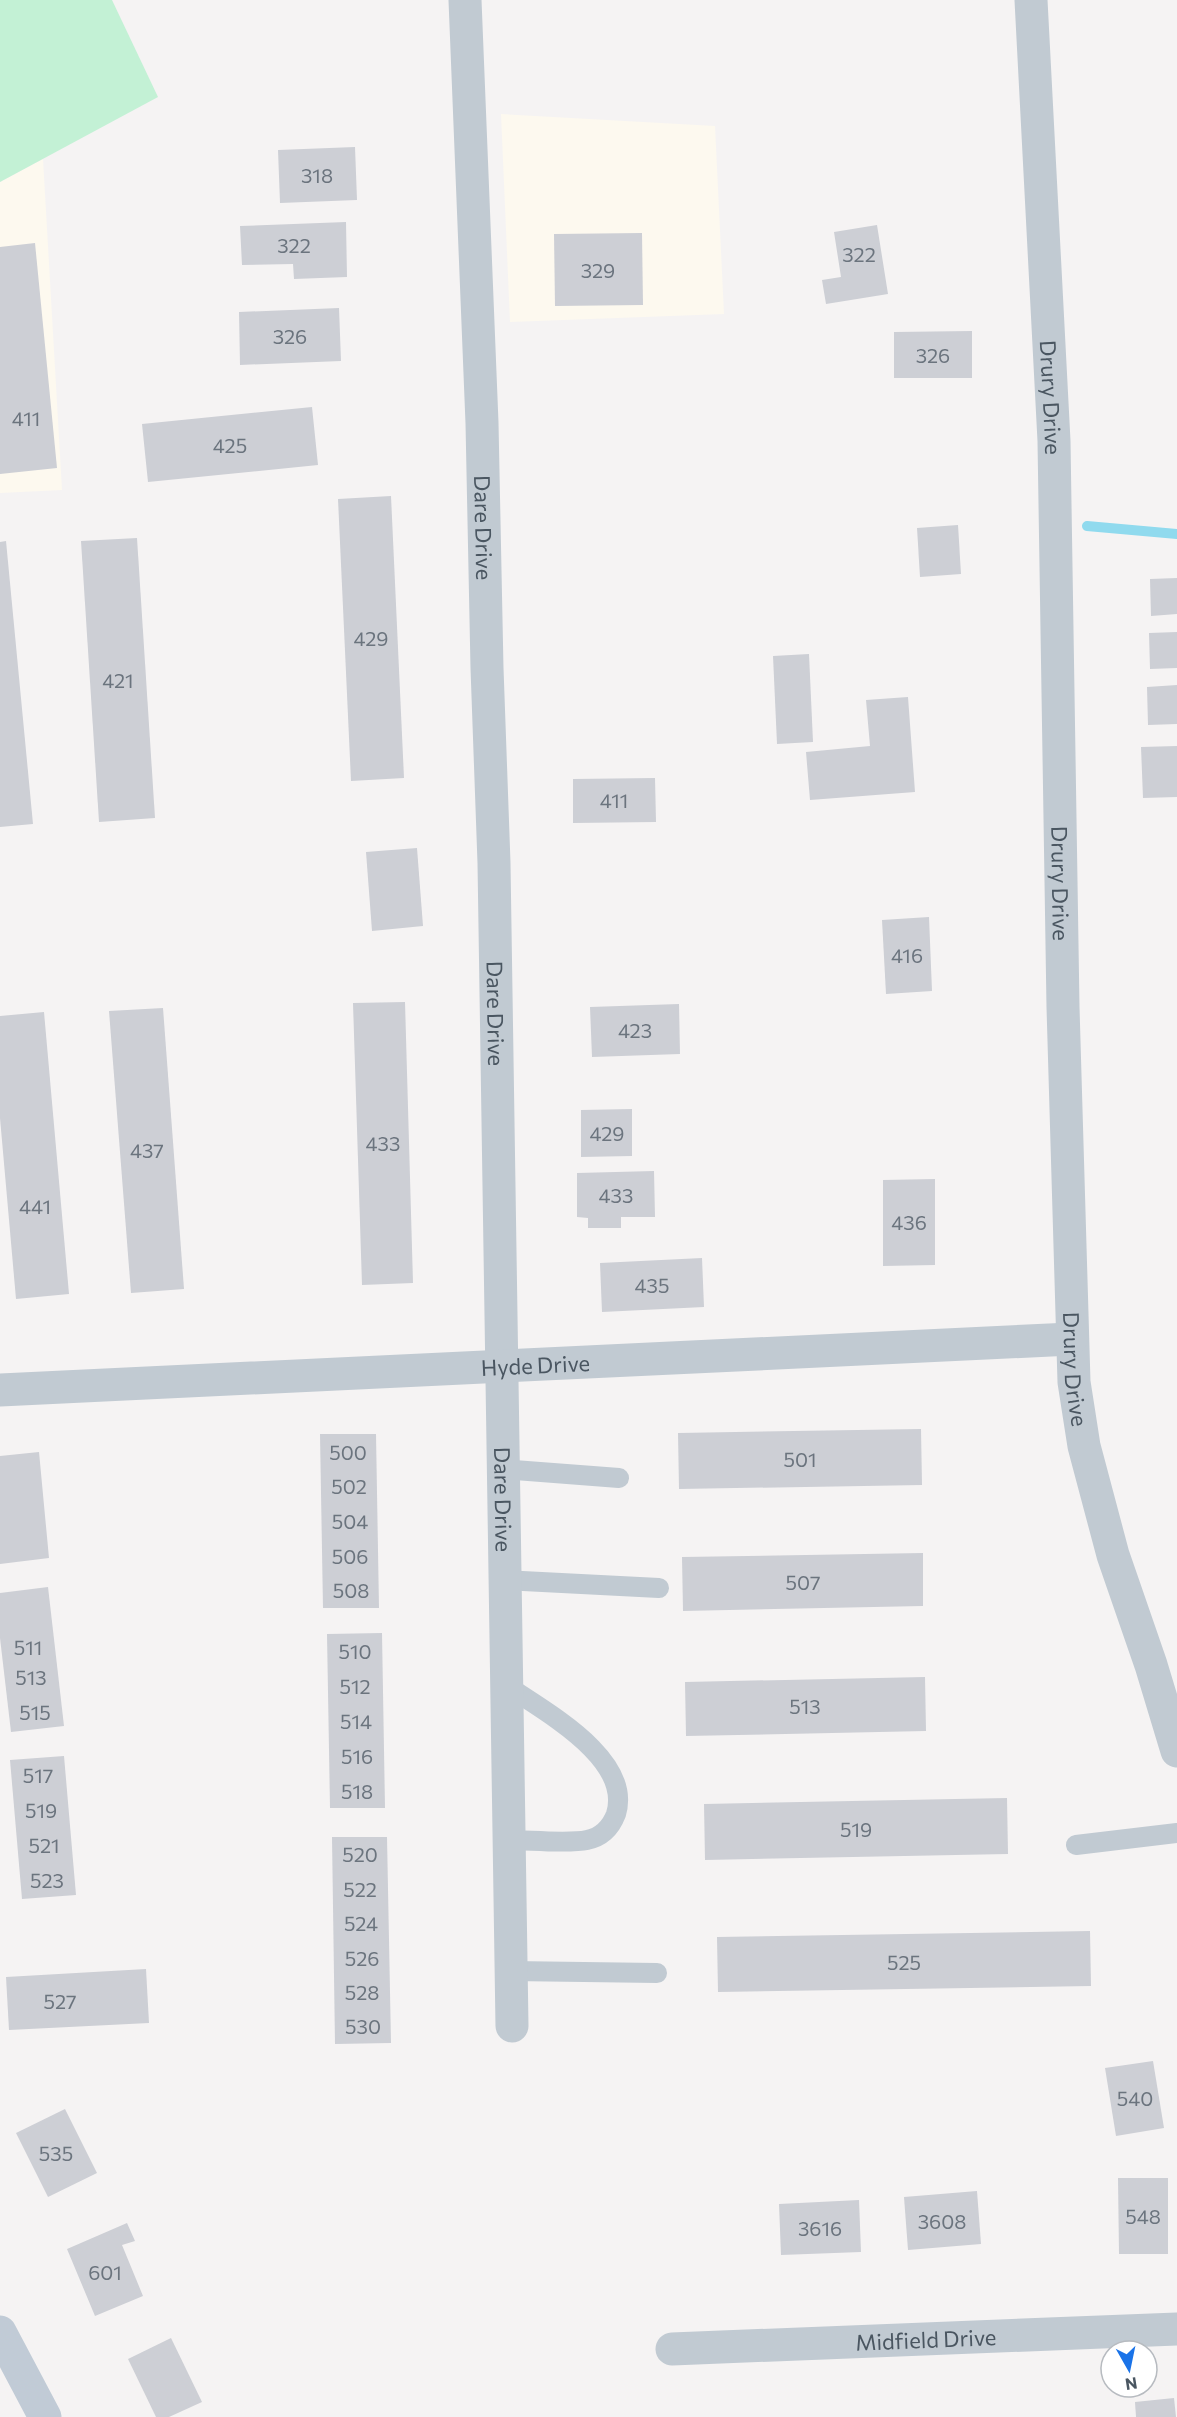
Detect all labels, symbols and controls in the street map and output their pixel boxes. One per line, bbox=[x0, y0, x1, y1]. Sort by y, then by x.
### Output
house number: 318 bbox=[301, 163, 333, 187]
house number: 322 bbox=[277, 233, 311, 257]
house number: 322 bbox=[842, 242, 876, 266]
house number: 329 bbox=[581, 258, 615, 282]
house number: 326 bbox=[273, 324, 307, 348]
street label: Drury Drive bbox=[1035, 339, 1068, 455]
house number: 326 bbox=[916, 343, 950, 367]
house number: 411 bbox=[12, 406, 40, 430]
house number: 425 bbox=[213, 433, 247, 457]
street label: Dare Drive bbox=[470, 475, 499, 580]
house number: 429 bbox=[354, 626, 388, 650]
house number: 421 bbox=[102, 668, 134, 692]
house number: 411 bbox=[600, 788, 628, 812]
street label: Drury Drive bbox=[1047, 826, 1075, 941]
house number: 416 bbox=[891, 943, 923, 967]
street label: Dare Drive bbox=[482, 961, 511, 1066]
house number: 423 bbox=[618, 1018, 652, 1042]
house number: 429 bbox=[590, 1121, 624, 1145]
house number: 433 bbox=[366, 1131, 400, 1155]
house number: 437 bbox=[130, 1138, 164, 1162]
house number: 433 bbox=[599, 1183, 633, 1207]
house number: 441 bbox=[19, 1194, 51, 1218]
house number: 436 bbox=[891, 1210, 927, 1234]
house number: 435 bbox=[635, 1273, 669, 1297]
street label: Drury Drive bbox=[1058, 1311, 1094, 1428]
street label: Hyde Drive bbox=[480, 1348, 591, 1381]
house number: 500 bbox=[329, 1440, 367, 1464]
street label: Dare Drive bbox=[490, 1447, 518, 1552]
house number: 501 bbox=[783, 1447, 817, 1471]
house number: 502 bbox=[331, 1474, 367, 1498]
house number: 504 bbox=[332, 1509, 368, 1533]
house number: 506 bbox=[332, 1544, 368, 1568]
house number: 507 bbox=[785, 1570, 821, 1594]
house number: 508 bbox=[333, 1578, 369, 1602]
house number: 511 bbox=[14, 1635, 42, 1659]
house number: 510 bbox=[338, 1639, 372, 1663]
house number: 513 bbox=[15, 1665, 47, 1689]
house number: 512 bbox=[339, 1674, 371, 1698]
house number: 513 bbox=[789, 1694, 821, 1718]
house number: 515 bbox=[19, 1700, 51, 1724]
house number: 514 bbox=[340, 1709, 372, 1733]
house number: 516 bbox=[341, 1744, 373, 1768]
house number: 517 bbox=[23, 1763, 53, 1787]
house number: 518 bbox=[341, 1779, 373, 1803]
house number: 519 bbox=[25, 1798, 57, 1822]
house number: 519 bbox=[840, 1817, 872, 1841]
house number: 521 bbox=[28, 1833, 60, 1857]
house number: 520 bbox=[342, 1842, 378, 1866]
house number: 523 bbox=[30, 1868, 64, 1892]
house number: 522 bbox=[343, 1877, 377, 1901]
house number: 524 bbox=[344, 1911, 378, 1935]
house number: 526 bbox=[345, 1946, 379, 1970]
house number: 525 bbox=[887, 1950, 921, 1974]
house number: 528 bbox=[345, 1980, 379, 2004]
house number: 527 bbox=[43, 1989, 77, 2013]
house number: 530 bbox=[345, 2014, 381, 2038]
house number: 540 bbox=[1117, 2086, 1153, 2110]
house number: 535 bbox=[39, 2141, 73, 2165]
house number: 548 bbox=[1125, 2204, 1161, 2228]
house number: 3608 bbox=[918, 2209, 966, 2233]
house number: 3616 bbox=[798, 2216, 842, 2240]
house number: 601 bbox=[88, 2260, 122, 2284]
street label: Midfield Drive bbox=[855, 2323, 997, 2355]
north arrow bbox=[1099, 2339, 1159, 2399]
text: N bbox=[1124, 2374, 1139, 2395]

